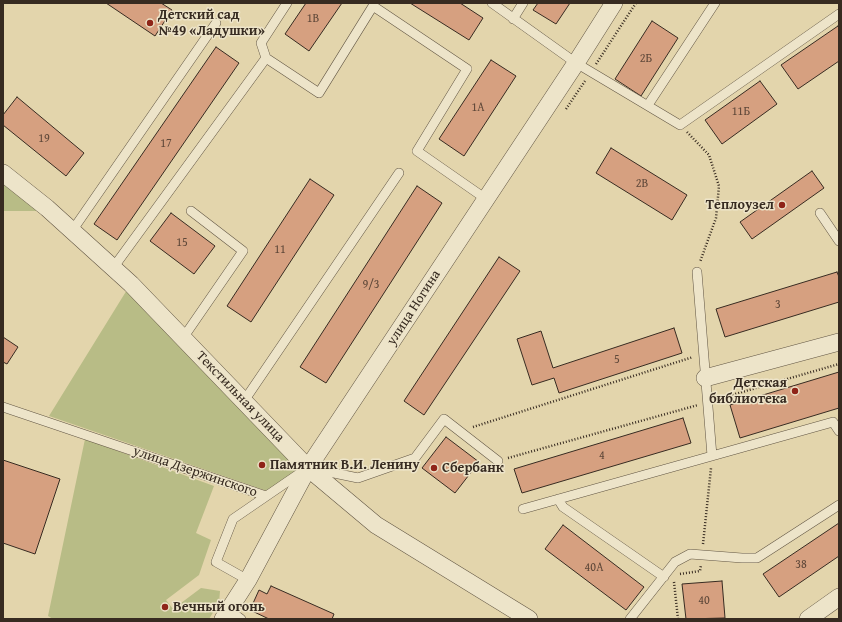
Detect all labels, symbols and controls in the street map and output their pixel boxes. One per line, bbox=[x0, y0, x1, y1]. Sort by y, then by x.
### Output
place label: Детский сад №49 «Ладушки» bbox=[158, 7, 265, 40]
house number: 1В bbox=[307, 12, 319, 26]
marker: Детский сад №49 «Ладушки» bbox=[145, 18, 155, 28]
house number: 2Б bbox=[640, 52, 652, 66]
house number: 1А bbox=[471, 101, 485, 115]
house number: 11Б bbox=[732, 105, 750, 119]
house number: 19 bbox=[38, 132, 50, 146]
house number: 17 bbox=[160, 137, 172, 151]
house number: 2В bbox=[636, 177, 648, 191]
place label: Теплоузел bbox=[706, 197, 774, 213]
marker: Теплоузел bbox=[777, 200, 787, 210]
house number: 15 bbox=[176, 236, 188, 250]
house number: 11 bbox=[274, 243, 286, 257]
street label: улица Ногина bbox=[383, 267, 445, 349]
house number: 9/3 bbox=[362, 278, 380, 292]
house number: 3 bbox=[775, 298, 781, 312]
street label: Текстильная улица bbox=[192, 348, 288, 446]
house number: 5 bbox=[614, 353, 620, 367]
place label: Детская библиотека bbox=[709, 375, 787, 408]
marker: Детская библиотека bbox=[790, 386, 800, 396]
street label: улица Дзержинского bbox=[131, 443, 259, 501]
house number: 4 bbox=[599, 449, 605, 463]
place label: Памятник В.И. Ленину bbox=[270, 457, 420, 473]
marker: Памятник В.И. Ленину bbox=[257, 460, 267, 470]
place label: Сбербанк bbox=[442, 460, 504, 476]
marker: Сбербанк bbox=[429, 463, 439, 473]
house number: 38 bbox=[795, 558, 807, 572]
house number: 40А bbox=[585, 561, 603, 575]
house number: 40 bbox=[698, 594, 710, 608]
place label: Вечный огонь bbox=[173, 599, 265, 615]
marker: Вечный огонь bbox=[160, 602, 170, 612]

